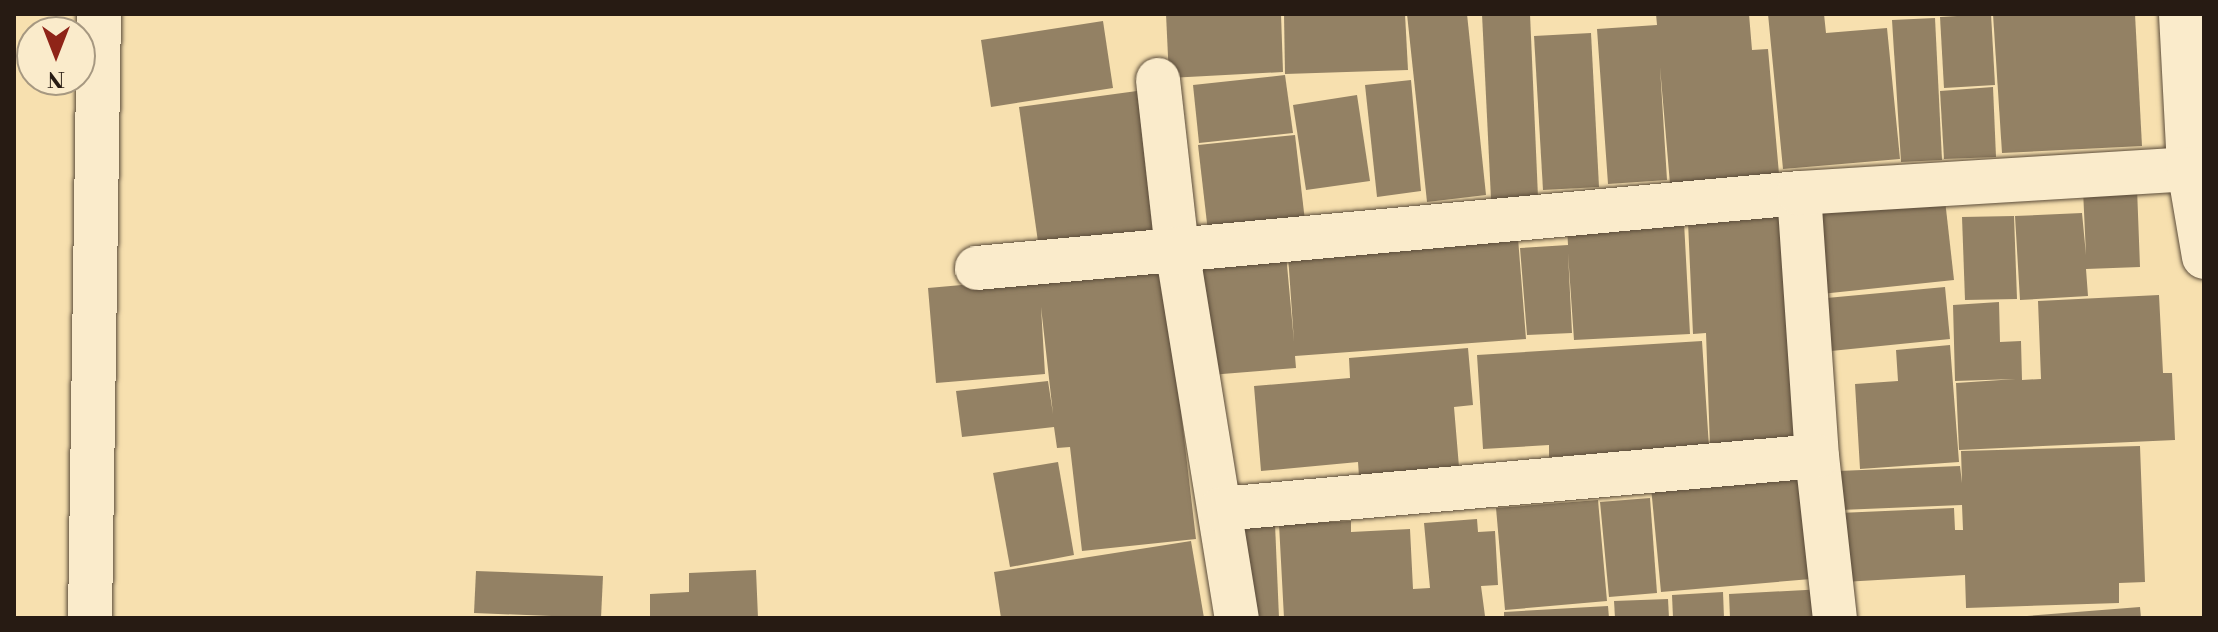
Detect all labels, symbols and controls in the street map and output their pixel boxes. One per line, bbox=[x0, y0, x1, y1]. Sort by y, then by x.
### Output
north arrow bbox=[16, 16, 96, 96]
text: N bbox=[47, 65, 65, 92]

